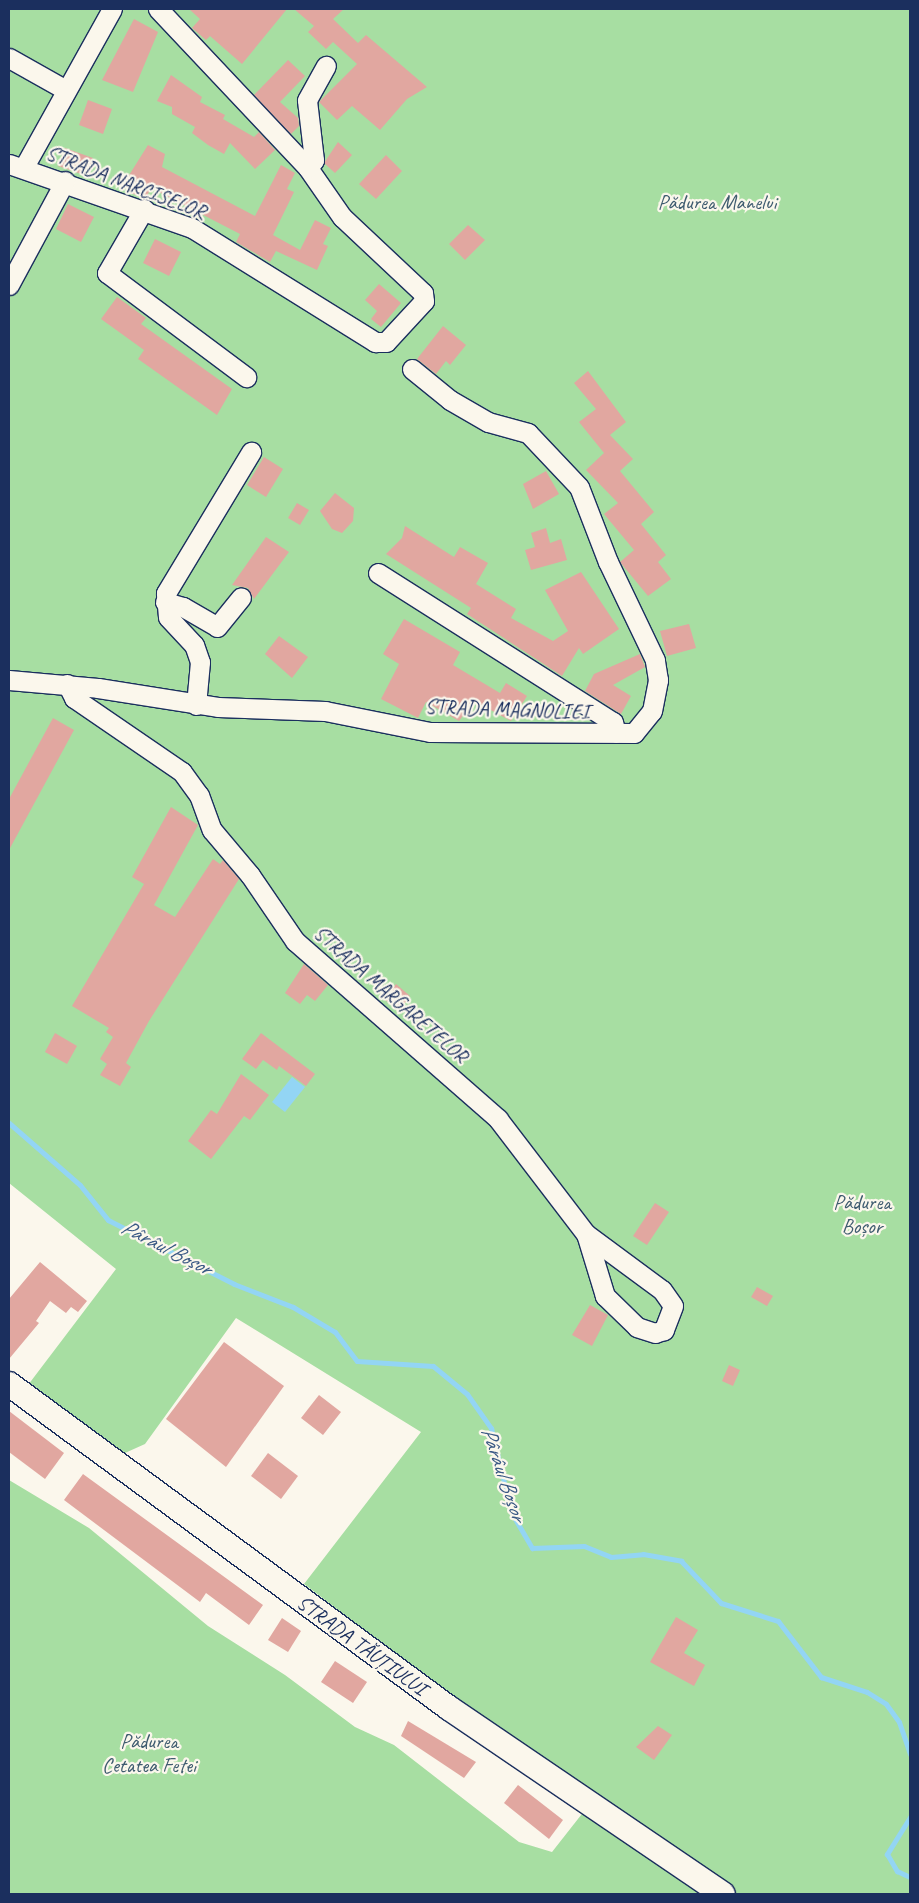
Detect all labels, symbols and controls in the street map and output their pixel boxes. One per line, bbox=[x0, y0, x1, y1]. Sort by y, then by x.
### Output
street label: STRADA NARCISELOR bbox=[42, 140, 210, 224]
park label: Pădurea Manelui bbox=[658, 189, 776, 215]
street label: STRADA MAGNOLIEI bbox=[425, 694, 589, 724]
street label: STRADA MARGARETELOR bbox=[308, 920, 474, 1068]
park label: Pădurea Boșor bbox=[833, 1189, 891, 1239]
water label: Pârâul Boșor bbox=[117, 1214, 215, 1282]
water label: Pârâul Boșor bbox=[475, 1424, 531, 1524]
street label: STRADA TĂUȚIULUI bbox=[292, 1590, 432, 1700]
park label: Pădurea Cetatea Fetei bbox=[102, 1728, 196, 1778]

